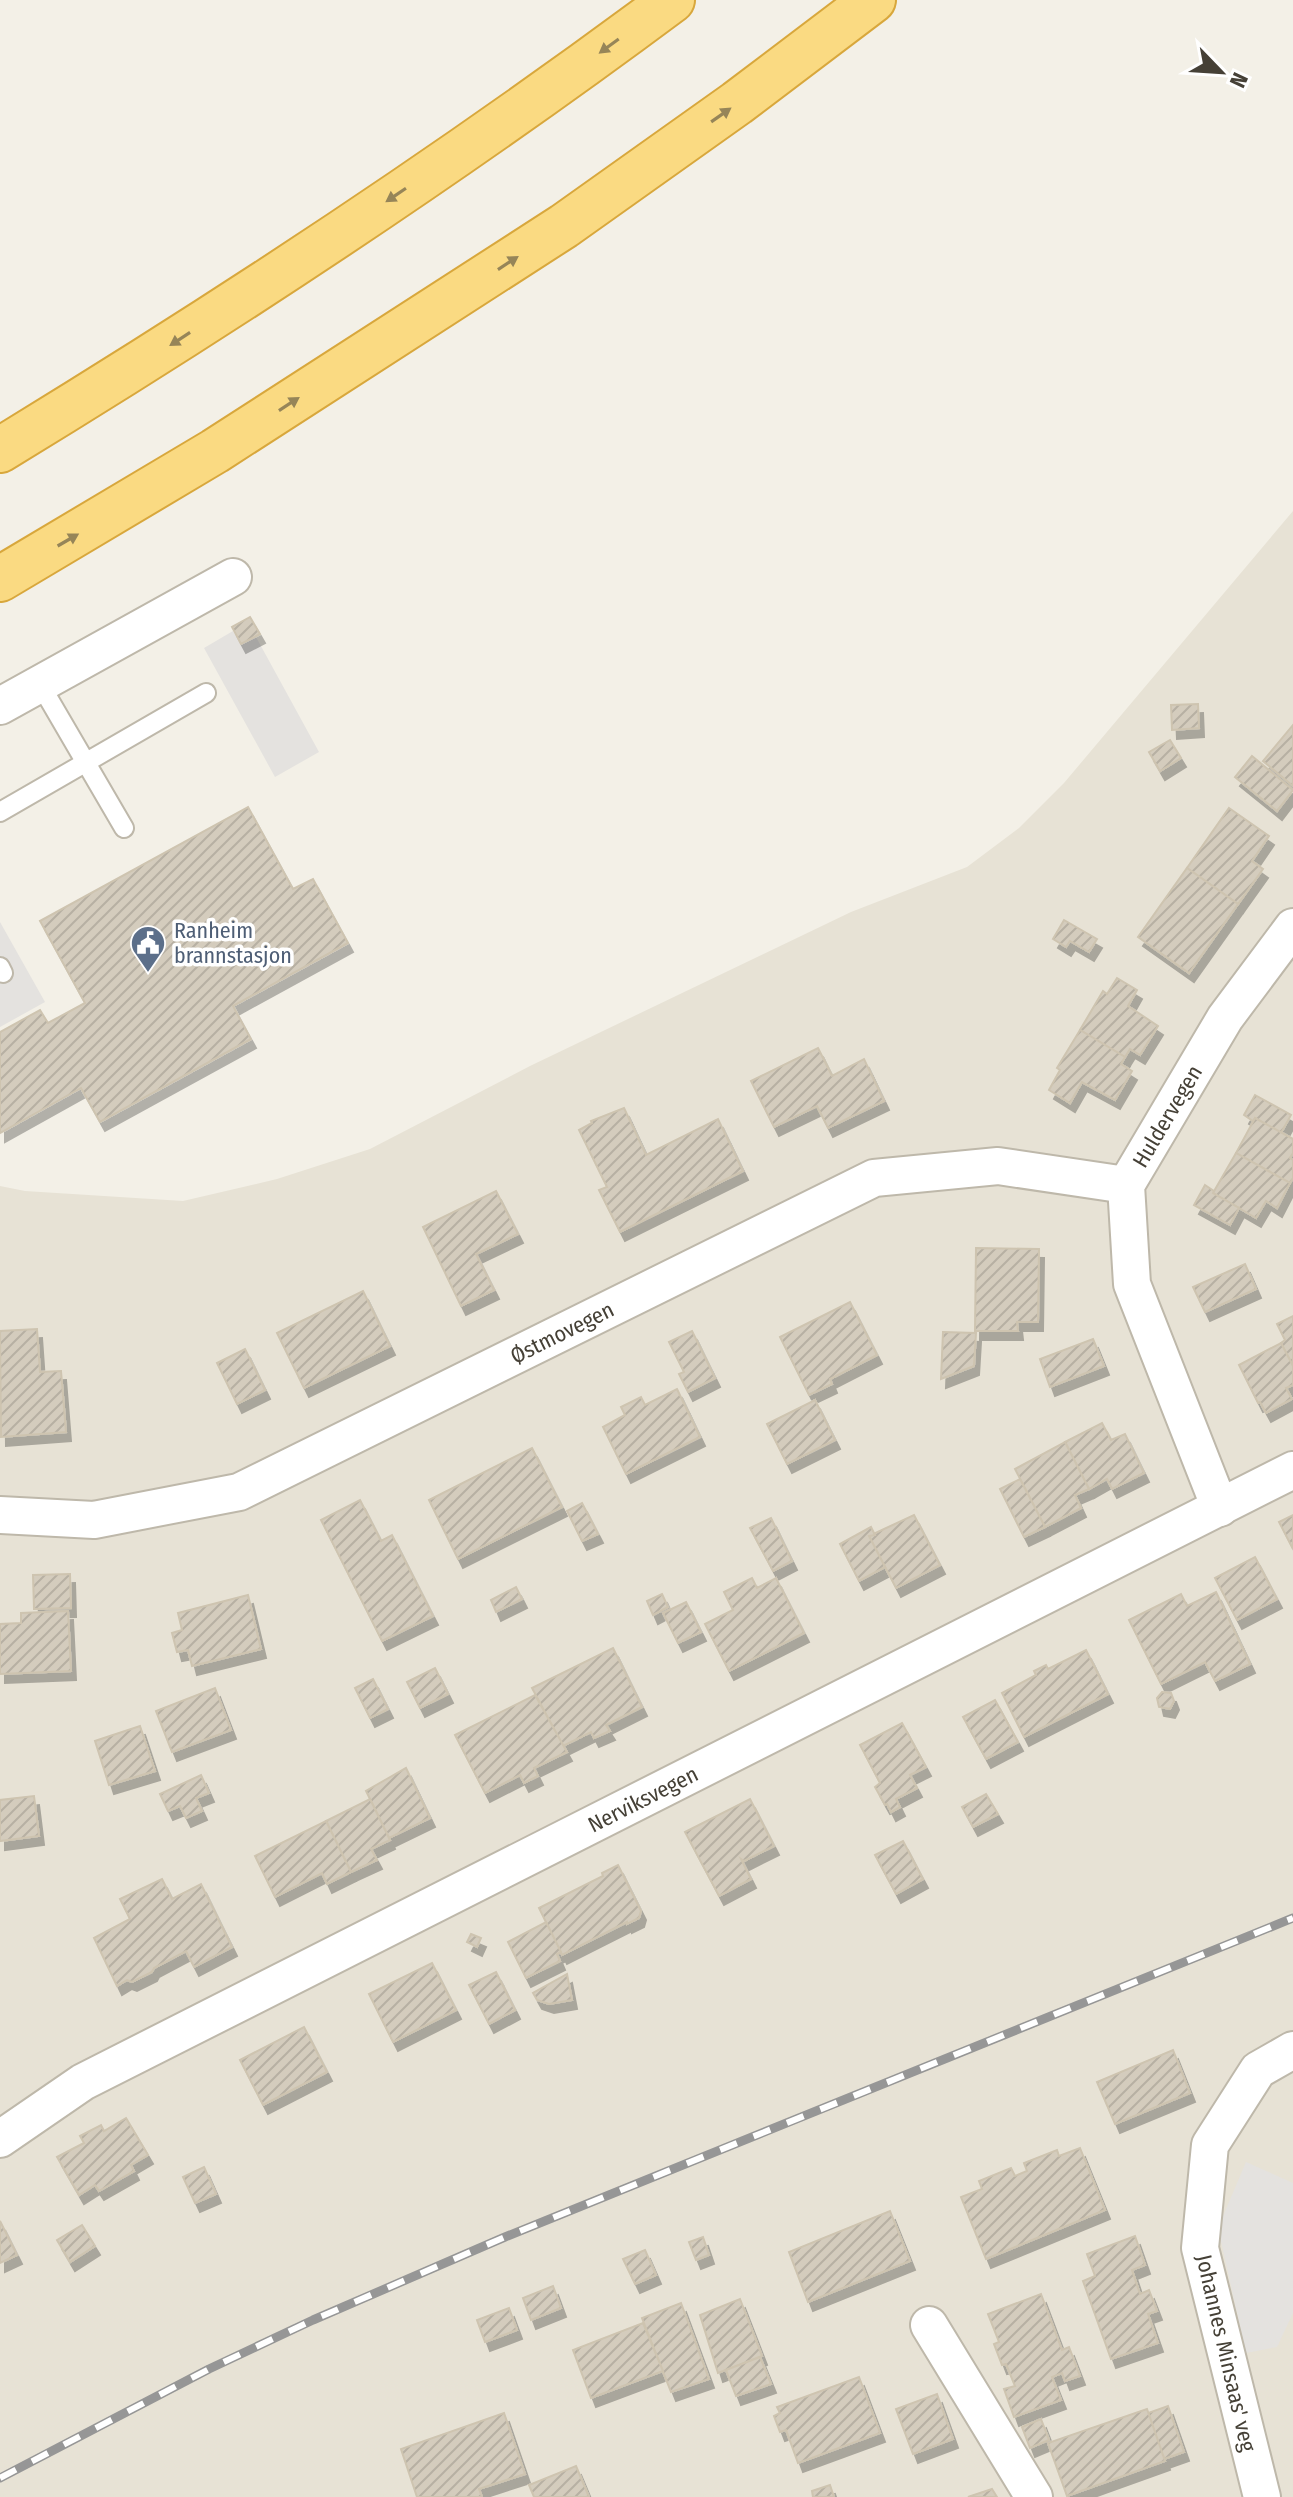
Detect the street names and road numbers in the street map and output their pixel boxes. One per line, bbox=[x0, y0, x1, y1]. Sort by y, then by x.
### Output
street label: Huldervegen bbox=[1126, 1060, 1208, 1172]
street label: Østmovegen bbox=[506, 1295, 618, 1369]
street label: Nerviksvegen bbox=[583, 1760, 702, 1838]
street label: Johannes Minsaas' veg bbox=[1190, 2252, 1262, 2455]

